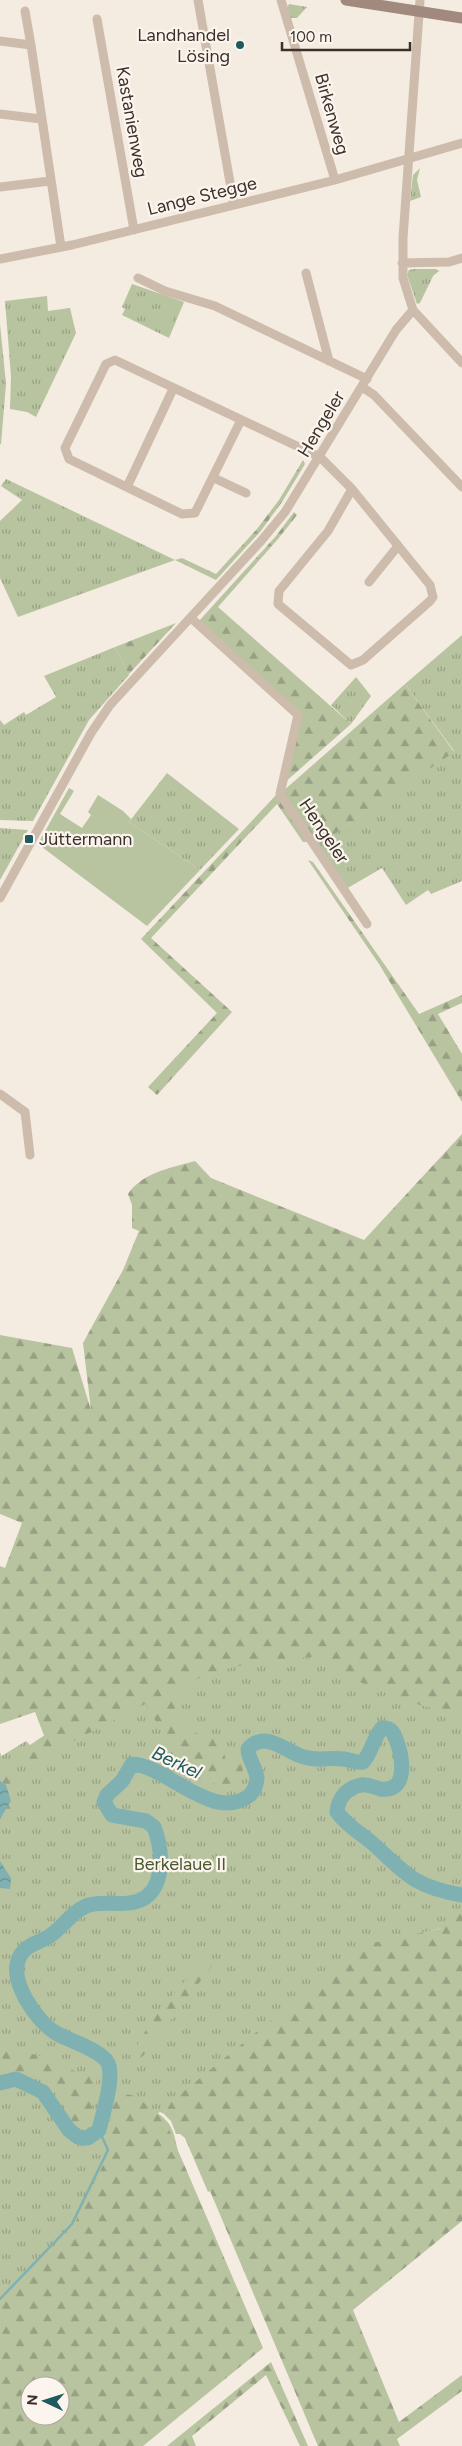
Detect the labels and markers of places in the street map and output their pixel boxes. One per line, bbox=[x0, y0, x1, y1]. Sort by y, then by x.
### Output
place label: Landhandel Lösing bbox=[137, 24, 230, 67]
marker: Landhandel Lösing bbox=[234, 39, 246, 51]
place label: Jüttermann bbox=[39, 828, 132, 850]
marker: Jüttermann bbox=[23, 833, 35, 845]

